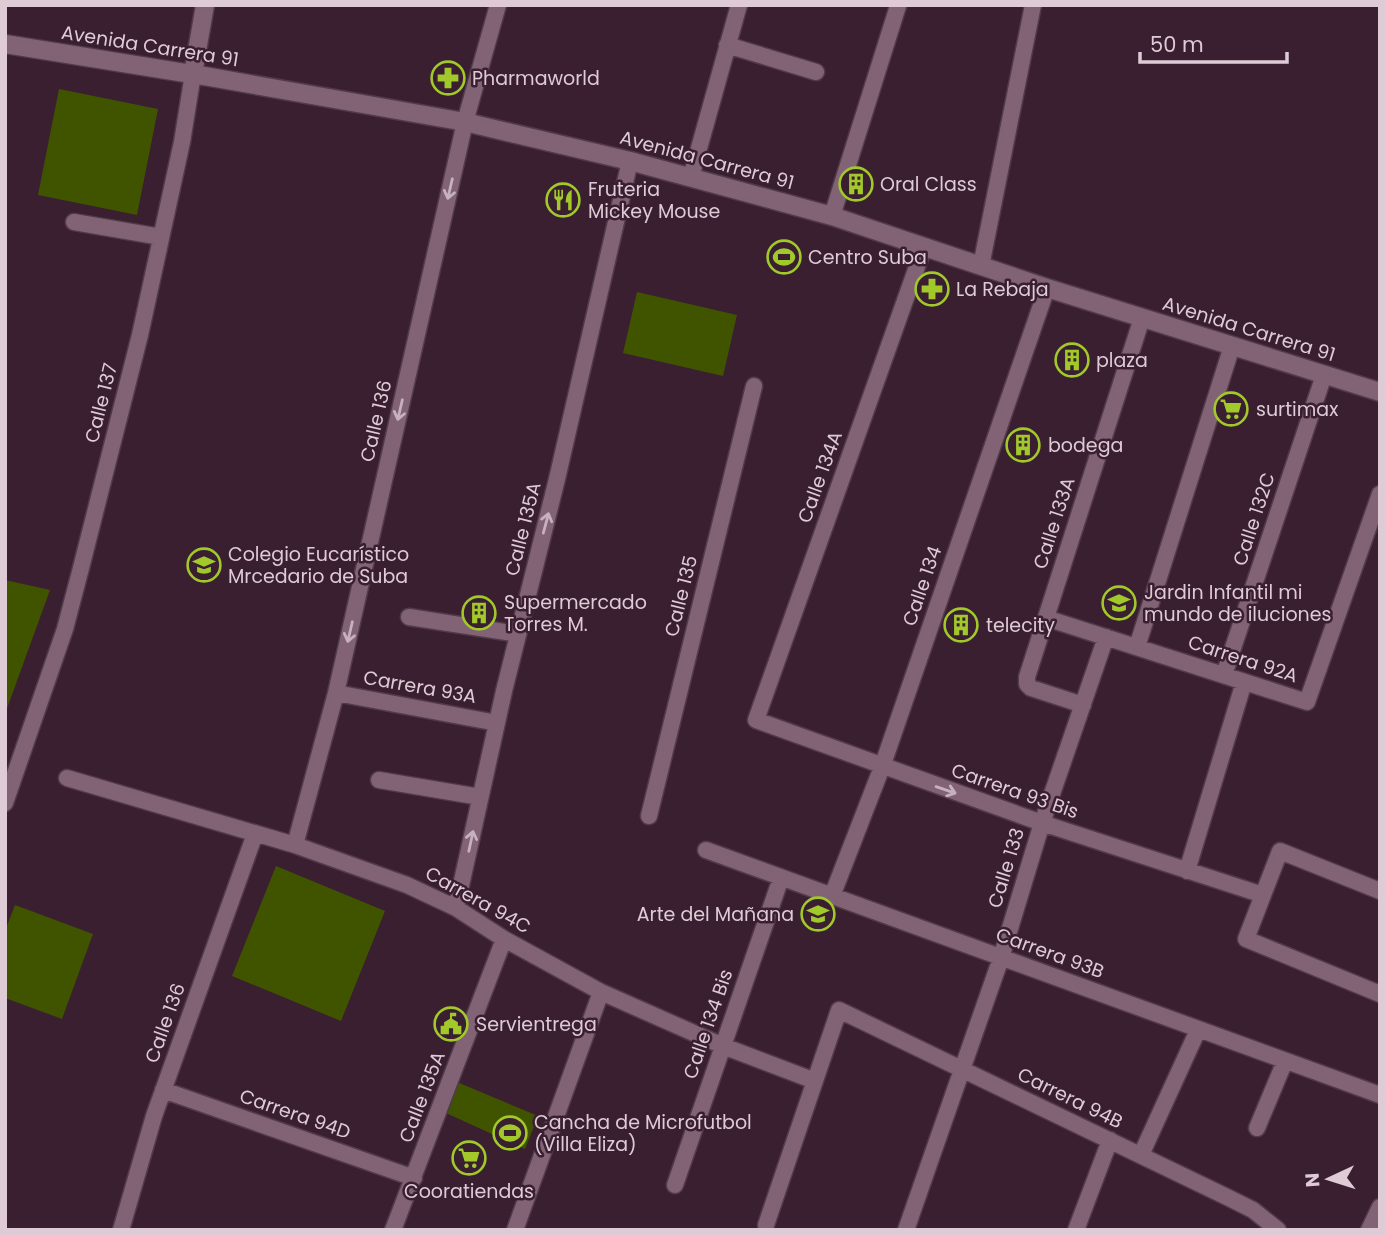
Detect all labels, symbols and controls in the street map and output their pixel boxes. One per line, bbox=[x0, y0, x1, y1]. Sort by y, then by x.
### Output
street label: Avenida Carrera 91 bbox=[59, 19, 241, 73]
scale bar bbox=[1140, 21, 1287, 65]
text: 50 m bbox=[1150, 30, 1204, 59]
pharmacy icon: Pharmaworld bbox=[429, 59, 467, 97]
place label: Pharmaworld bbox=[472, 65, 600, 92]
street label: Avenida Carrera 91 bbox=[617, 124, 797, 196]
building icon: Oral Class bbox=[837, 165, 875, 203]
place label: Oral Class bbox=[880, 171, 977, 198]
place label: Fruteria Mickey Mouse bbox=[588, 176, 720, 225]
one-way arrow bbox=[443, 177, 456, 199]
restaurant icon: Fruteria Mickey Mouse bbox=[544, 181, 582, 219]
sports icon: Centro Suba bbox=[765, 238, 803, 276]
place label: Centro Suba bbox=[808, 244, 927, 271]
pharmacy icon: La Rebaja bbox=[913, 270, 951, 308]
place label: La Rebaja bbox=[956, 276, 1049, 303]
street label: Avenida Carrera 91 bbox=[1159, 290, 1339, 368]
building icon: plaza bbox=[1053, 341, 1091, 379]
place label: plaza bbox=[1096, 347, 1148, 374]
street label: Calle 137 bbox=[78, 360, 124, 446]
street label: Calle 136 bbox=[354, 377, 398, 465]
supermarket icon: surtimax bbox=[1212, 390, 1250, 428]
place label: surtimax bbox=[1256, 396, 1338, 423]
one-way arrow bbox=[393, 399, 406, 421]
building icon: bodega bbox=[1004, 426, 1042, 464]
street label: Calle 134A bbox=[791, 427, 849, 527]
place label: bodega bbox=[1048, 432, 1123, 459]
street label: Calle 132C bbox=[1226, 469, 1282, 569]
street label: Calle 133A bbox=[1026, 473, 1082, 572]
street label: Calle 135A bbox=[498, 479, 548, 579]
one-way arrow bbox=[540, 513, 553, 535]
place label: Colegio Eucarístico Mrcedario de Suba bbox=[228, 541, 409, 590]
street label: Calle 134 bbox=[896, 542, 948, 630]
school or university icon: Colegio Eucarístico Mrcedario de Suba bbox=[185, 546, 223, 584]
street label: Calle 135 bbox=[658, 553, 704, 639]
place label: Jardin Infantil mi mundo de iluciones bbox=[1144, 579, 1331, 628]
school or university icon: Jardin Infantil mi mundo de iluciones bbox=[1100, 584, 1138, 622]
place label: Supermercado Torres M. bbox=[504, 589, 647, 638]
building icon: Supermercado Torres M. bbox=[460, 594, 498, 632]
building icon: telecity bbox=[942, 606, 980, 644]
place label: telecity bbox=[986, 612, 1055, 639]
one-way arrow bbox=[342, 620, 356, 643]
street label: Carrera 92A bbox=[1185, 629, 1302, 690]
street label: Carrera 93A bbox=[361, 664, 479, 710]
street label: Carrera 93 Bis bbox=[948, 757, 1082, 825]
one-way arrow bbox=[935, 785, 957, 797]
street label: Calle 133 bbox=[981, 825, 1031, 911]
one-way arrow bbox=[464, 830, 478, 853]
street label: Carrera 94C bbox=[420, 860, 536, 940]
school or university icon: Arte del Mañana bbox=[799, 895, 837, 933]
place label: Arte del Mañana bbox=[637, 901, 794, 928]
street label: Carrera 93B bbox=[992, 921, 1108, 985]
street label: Calle 134 Bis bbox=[677, 966, 739, 1082]
street label: Calle 136 bbox=[138, 979, 192, 1067]
public building icon: Servientrega bbox=[432, 1005, 470, 1043]
place label: Servientrega bbox=[476, 1011, 597, 1038]
street label: Calle 135A bbox=[392, 1047, 452, 1147]
street label: Carrera 94B bbox=[1013, 1061, 1127, 1135]
street label: Carrera 94D bbox=[236, 1082, 354, 1146]
place label: Cancha de Microfutbol (Villa Eliza) bbox=[534, 1109, 752, 1158]
sports icon: Cancha de Microfutbol (Villa Eliza) bbox=[491, 1114, 529, 1152]
supermarket icon: Cooratiendas bbox=[450, 1139, 488, 1177]
north arrow bbox=[1294, 1144, 1364, 1214]
text: N bbox=[1299, 1172, 1327, 1188]
place label: Cooratiendas bbox=[404, 1178, 534, 1205]

